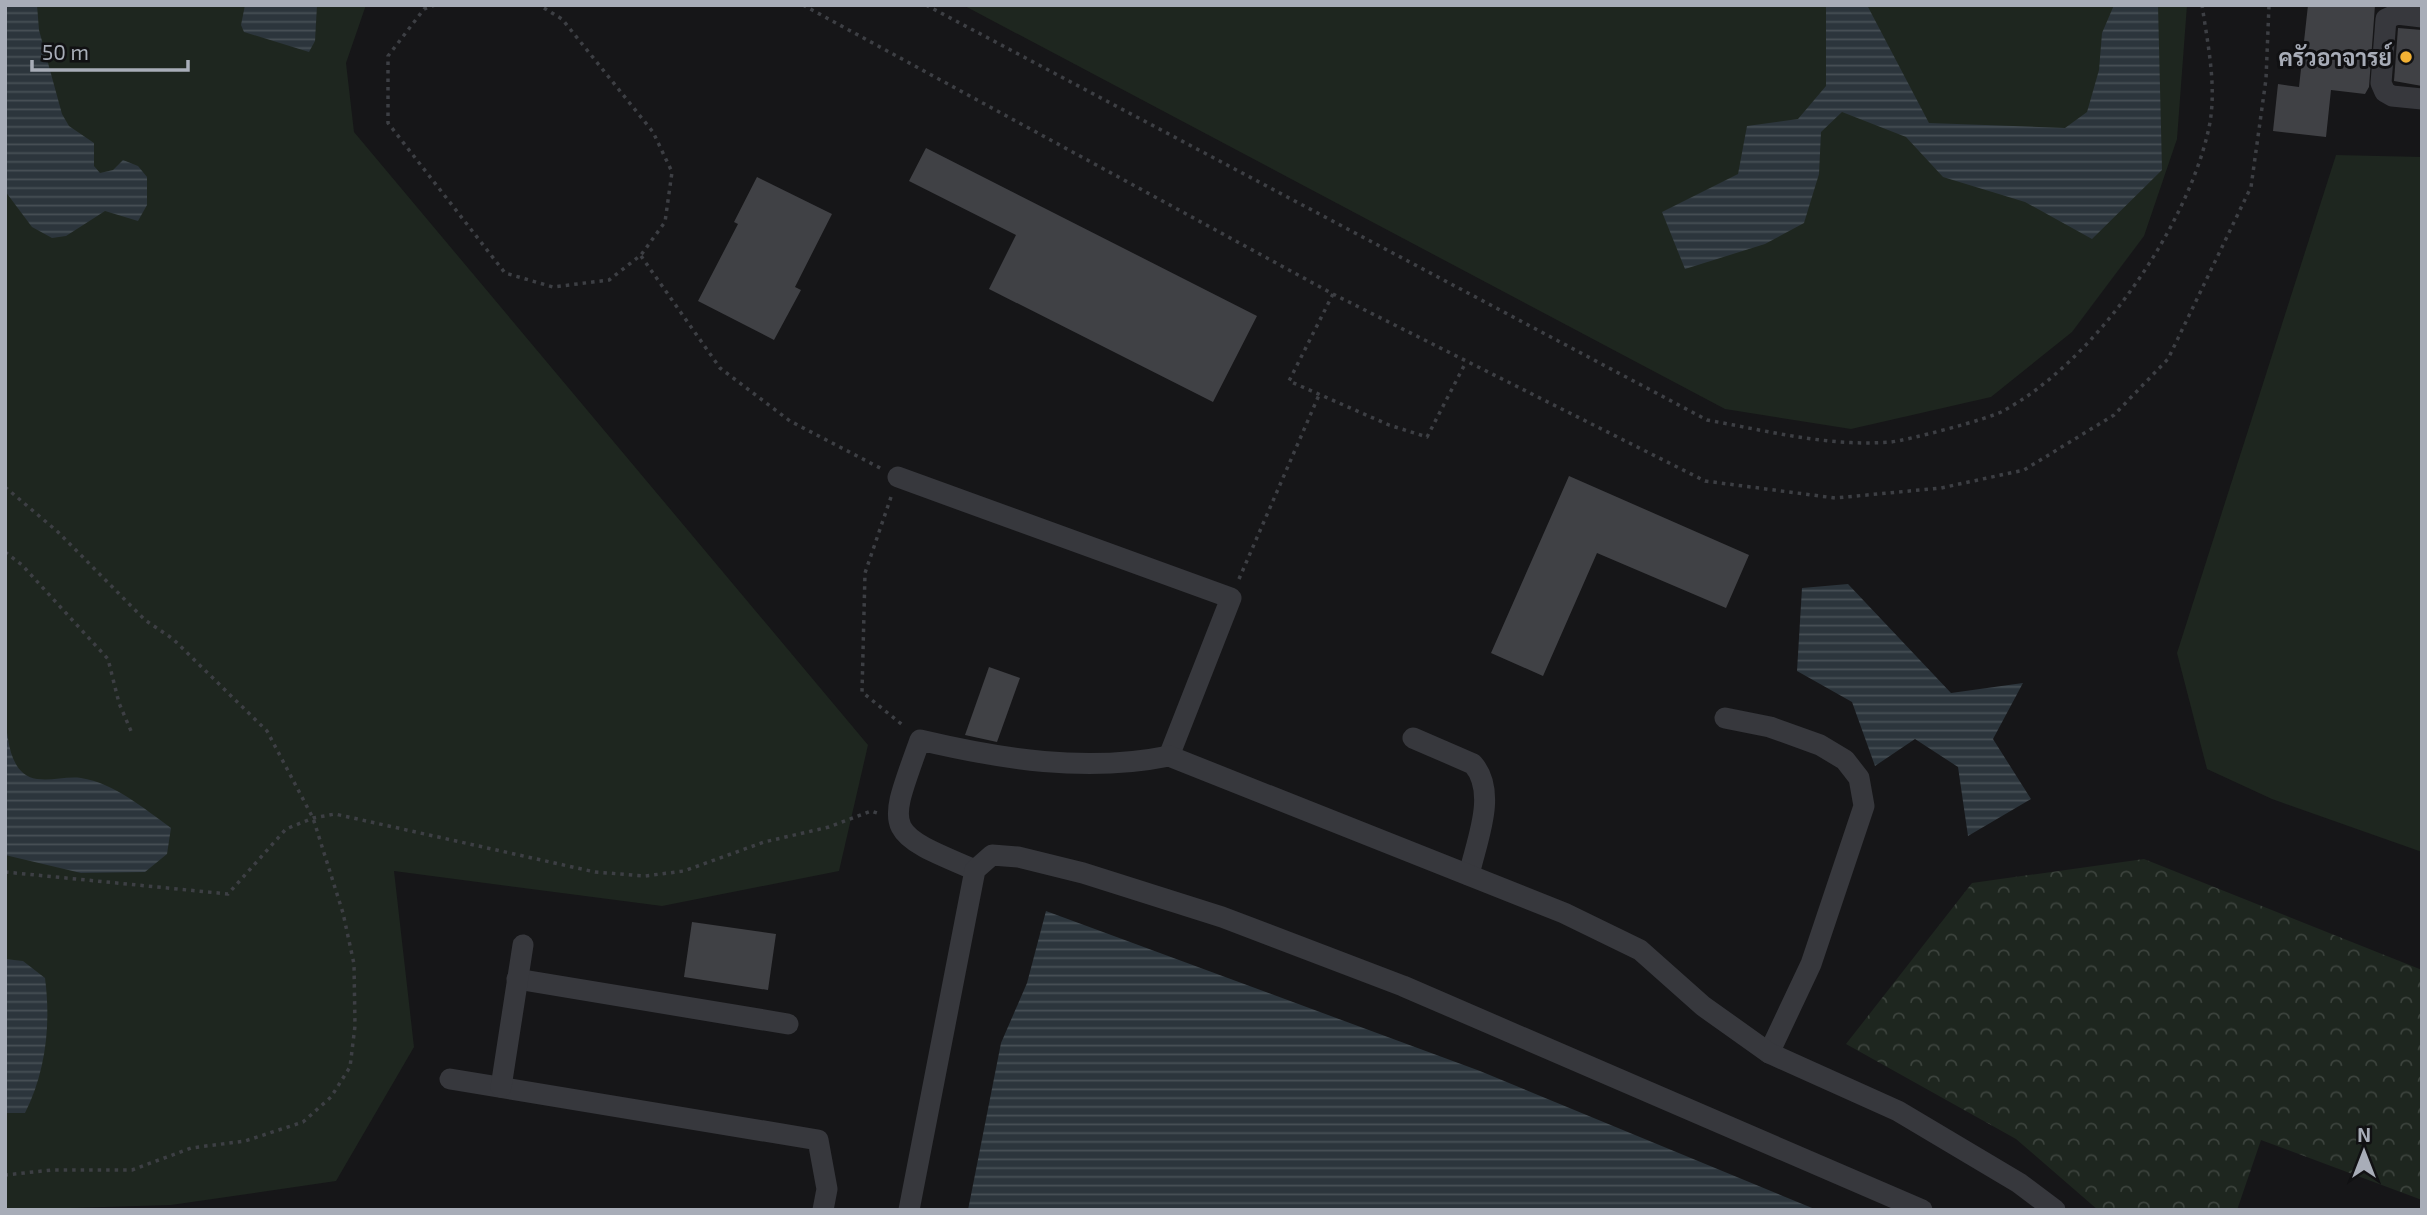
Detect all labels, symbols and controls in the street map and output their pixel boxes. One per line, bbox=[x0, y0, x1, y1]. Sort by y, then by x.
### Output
scale bar bbox=[32, 28, 187, 72]
text: 50 m bbox=[42, 39, 89, 64]
place label: ครัวอาจารย์ bbox=[2279, 42, 2393, 71]
marker: ครัวอาจารย์ bbox=[2398, 49, 2414, 65]
north arrow bbox=[2329, 1117, 2399, 1187]
text: N bbox=[2357, 1123, 2371, 1146]

